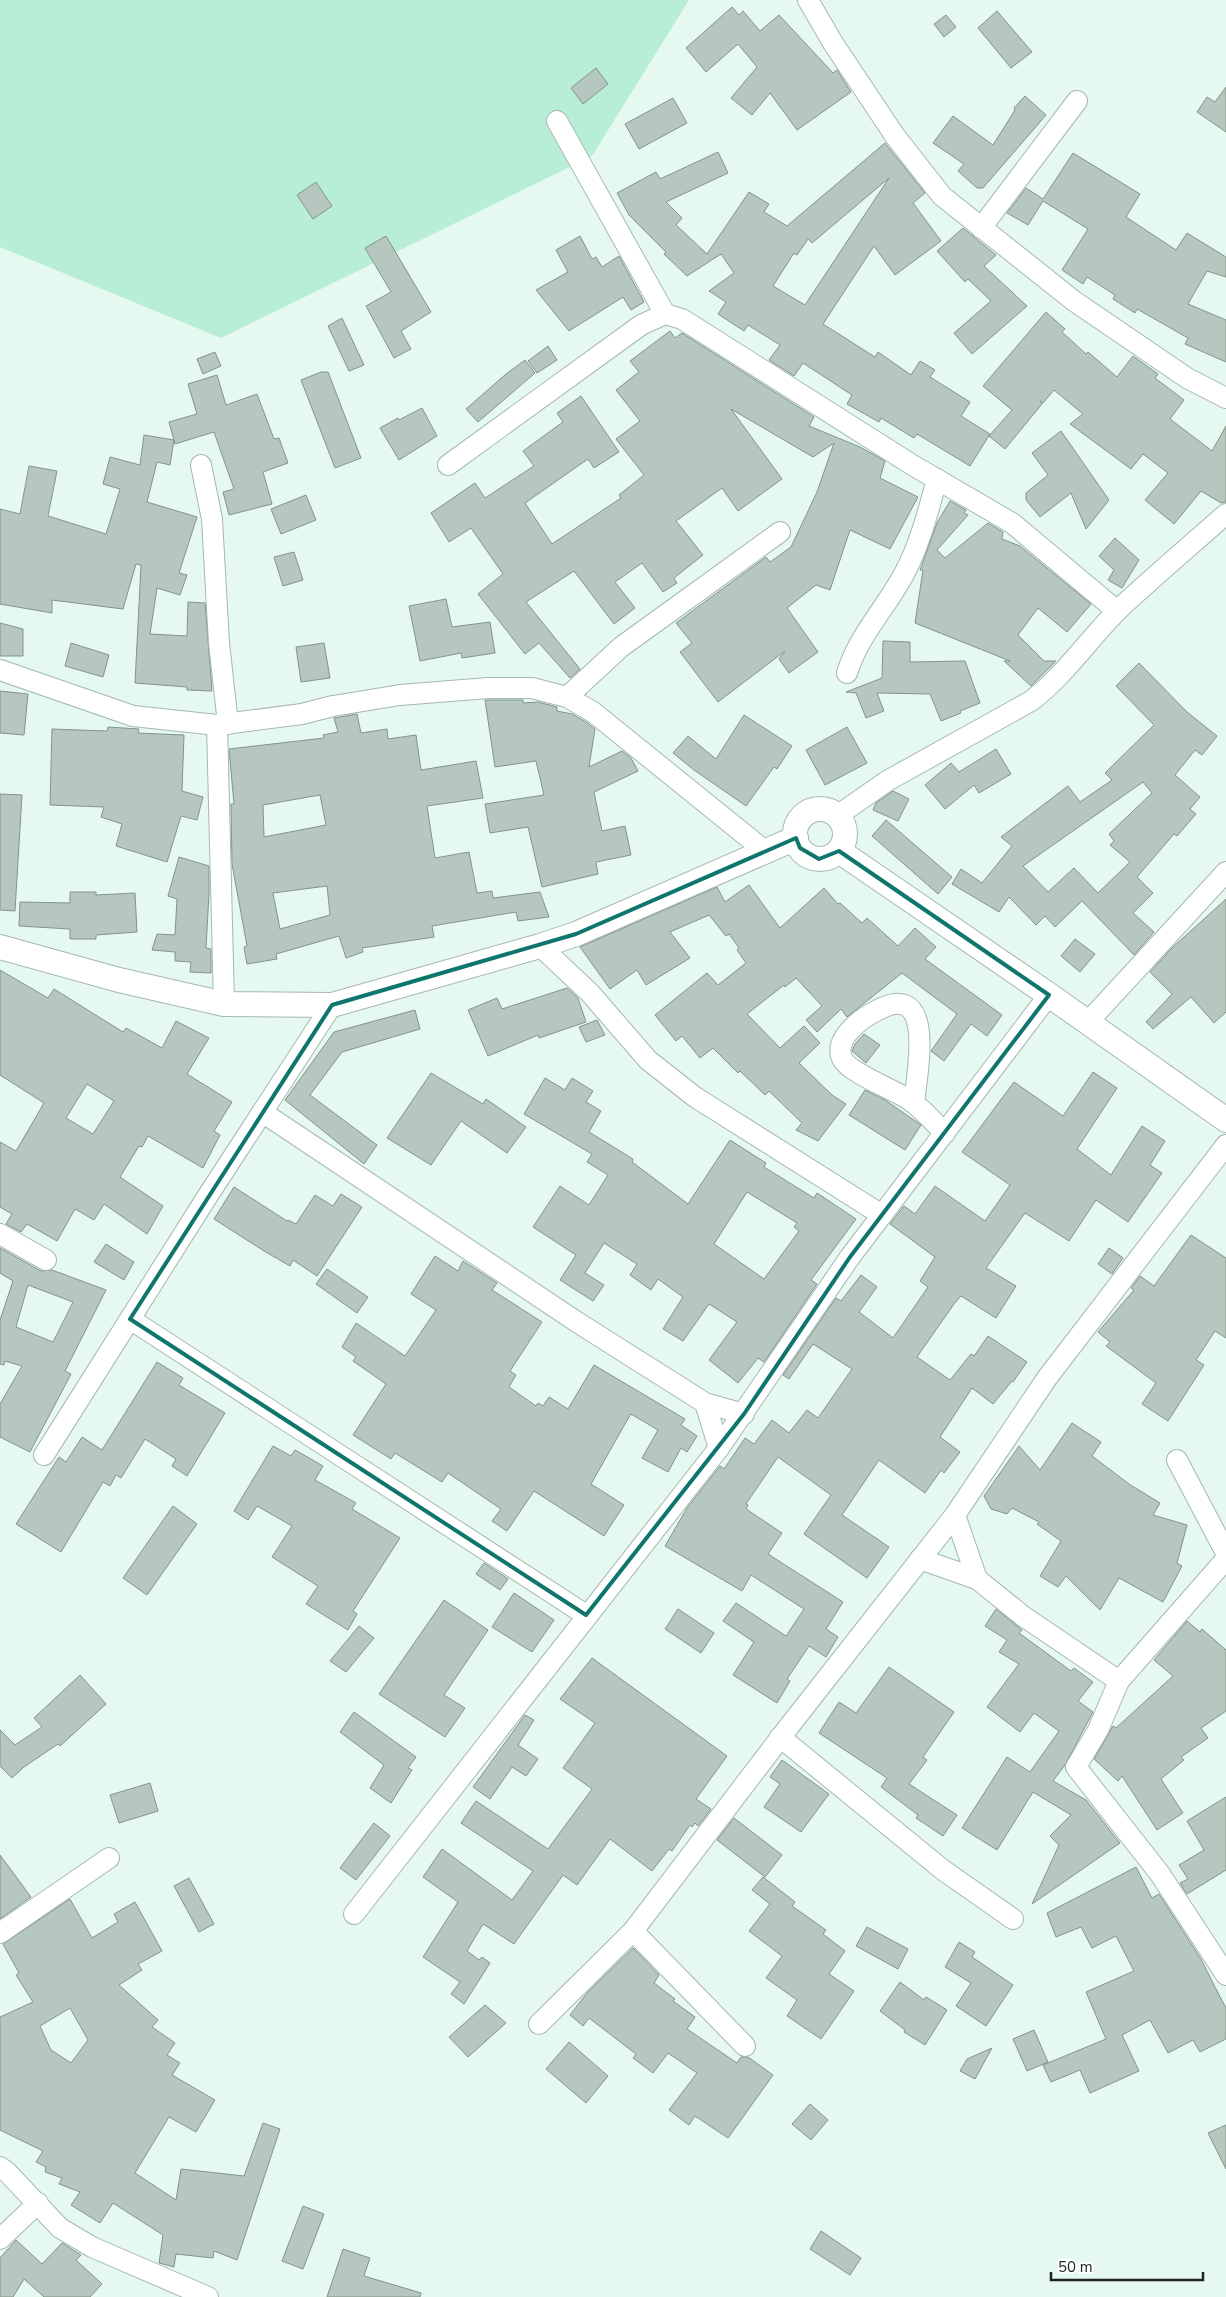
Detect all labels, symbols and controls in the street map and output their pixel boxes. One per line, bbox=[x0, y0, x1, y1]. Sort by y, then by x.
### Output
scale bar bbox=[1051, 2250, 1204, 2282]
text: 50 m bbox=[1058, 2257, 1093, 2277]

